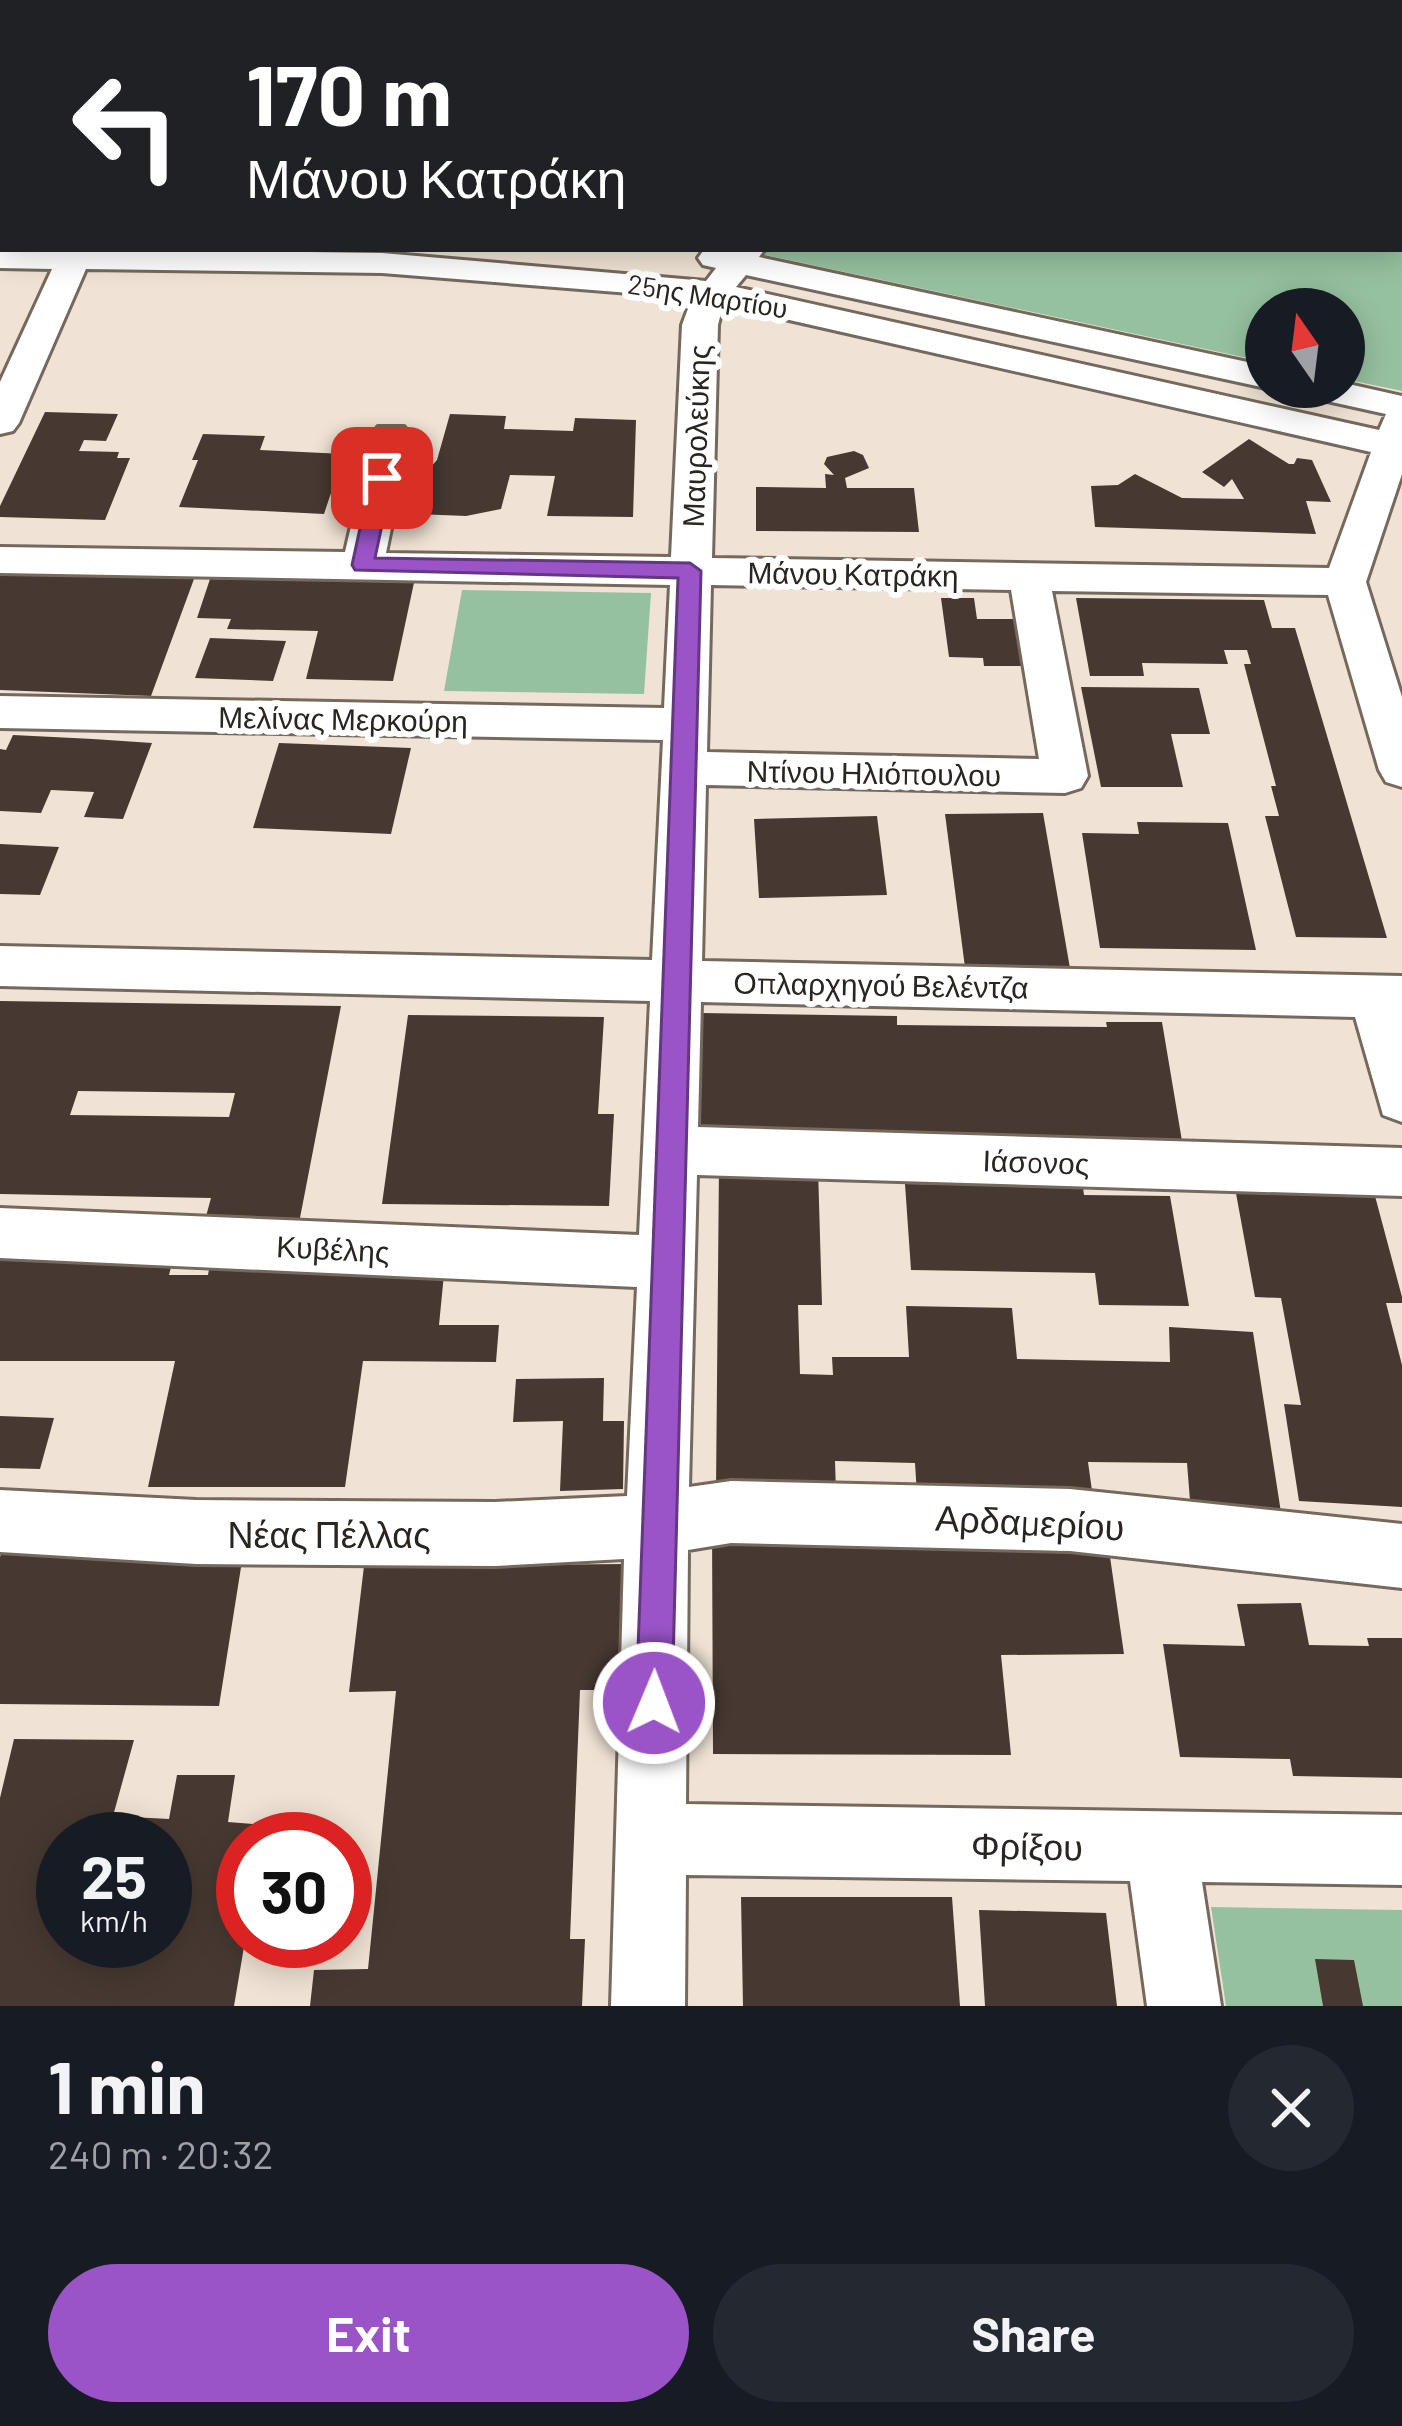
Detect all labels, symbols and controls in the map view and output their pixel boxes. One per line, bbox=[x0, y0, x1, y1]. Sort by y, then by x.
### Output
text: 170 m bbox=[246, 42, 452, 143]
icon: left bbox=[48, 48, 204, 204]
text: Μάνου Κατράκη bbox=[246, 144, 626, 209]
street label: 25ης Μαρτίου bbox=[626, 267, 790, 324]
north arrow bbox=[1245, 288, 1365, 408]
map controls bbox=[1245, 288, 1365, 408]
street label: Μαυρολεύκης bbox=[674, 344, 716, 528]
pin bbox=[331, 427, 433, 529]
icon: arrive bbox=[349, 445, 415, 511]
street label: Μάνου Κατράκη bbox=[747, 553, 959, 593]
street label: Μελίνας Μερκούρη bbox=[218, 698, 468, 738]
street label: Ντίνου Ηλιόπουλου bbox=[747, 752, 1001, 792]
street label: Οπλαρχηγού Βελέντζα bbox=[733, 963, 1029, 1005]
street label: Ιάσoνος bbox=[982, 1141, 1090, 1181]
street label: Κυβέλης bbox=[276, 1227, 390, 1269]
street label: Αρδαμερίου bbox=[934, 1495, 1126, 1548]
street label: Νέας Πέλλας bbox=[227, 1512, 431, 1555]
position arrow bbox=[591, 1640, 717, 1766]
speed limit sign: 30 bbox=[216, 1812, 372, 1968]
street label: Φρίξου bbox=[971, 1823, 1083, 1868]
text: 25 bbox=[81, 1839, 147, 1911]
text: km/h bbox=[80, 1902, 148, 1938]
text: 1 min bbox=[48, 2042, 206, 2128]
button: close bbox=[1228, 2045, 1354, 2171]
text: 240 m · 20:32 bbox=[48, 2130, 273, 2177]
button: Exit bbox=[48, 2264, 689, 2402]
button: Share bbox=[713, 2264, 1354, 2402]

